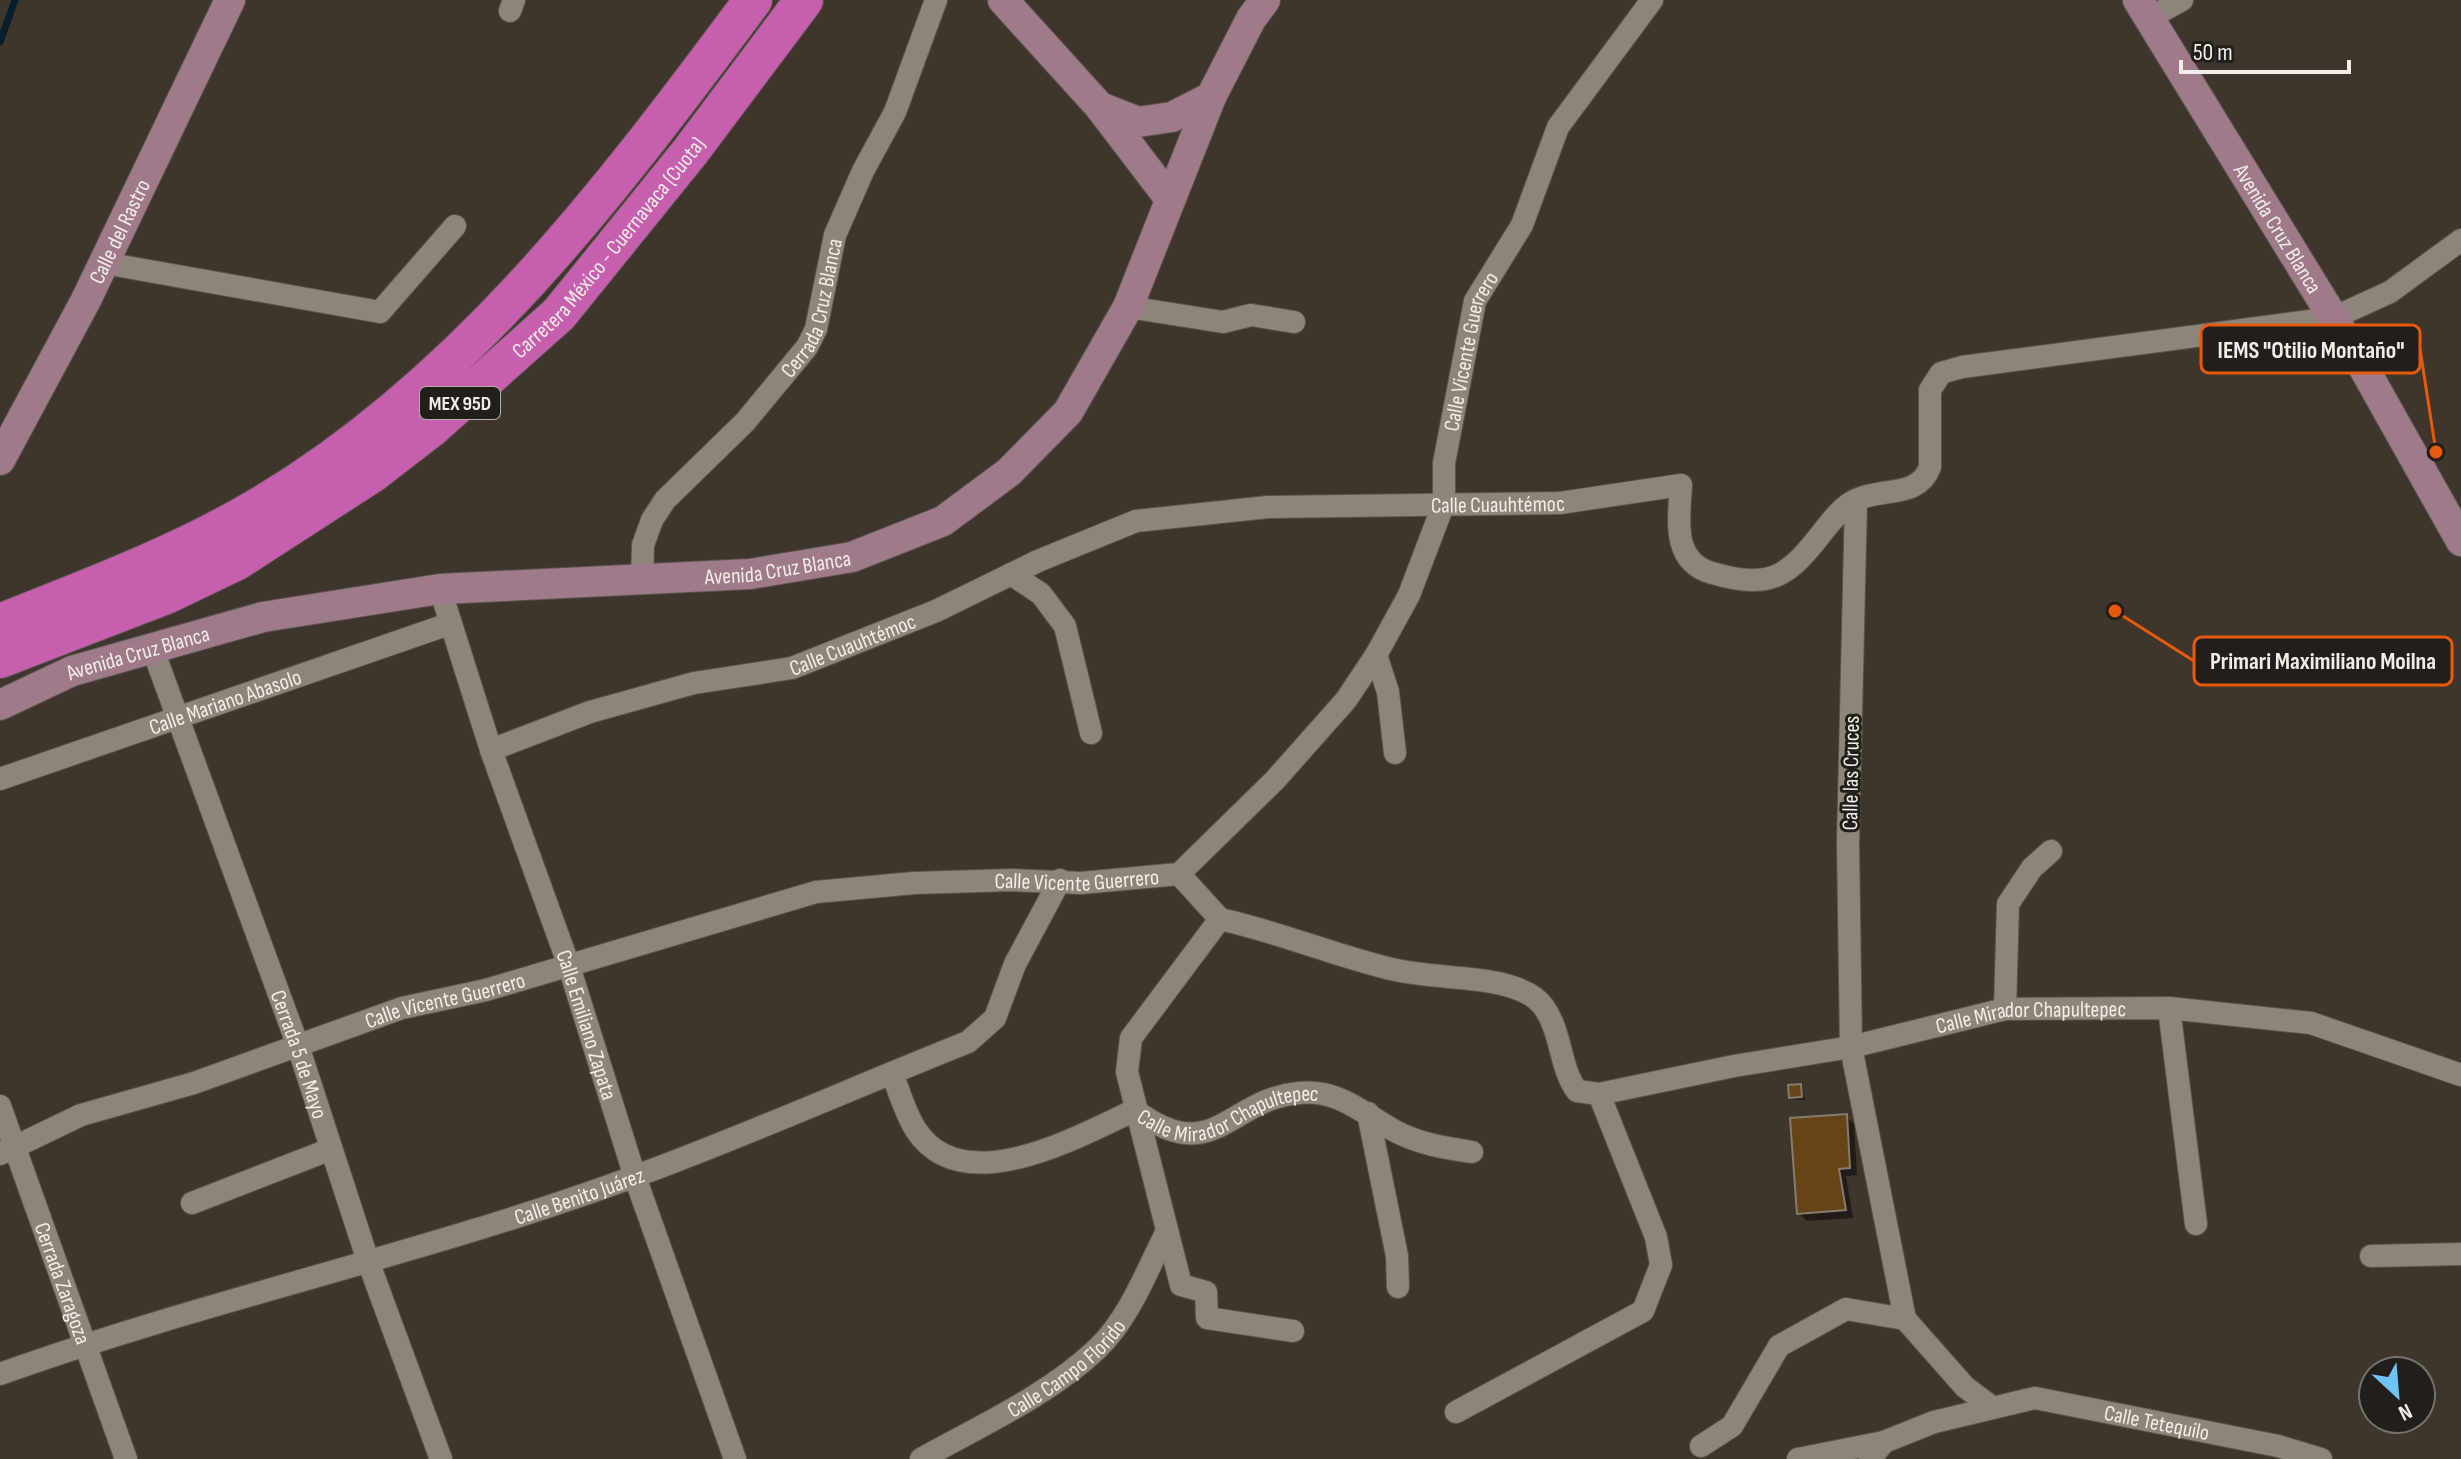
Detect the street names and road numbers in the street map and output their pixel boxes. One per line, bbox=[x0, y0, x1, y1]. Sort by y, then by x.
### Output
street label: Carretera México - Cuernavaca (Cuota) bbox=[507, 132, 712, 365]
street label: Avenida Cruz Blanca bbox=[2226, 158, 2327, 299]
street label: Calle del Rastro bbox=[84, 175, 157, 289]
street label: Cerrada Cruz Blanca bbox=[775, 236, 849, 384]
street label: Calle Vicente Guerrero bbox=[1438, 267, 1505, 434]
road number: MEX 95D bbox=[420, 387, 500, 419]
street label: Calle Cuauhtémoc bbox=[1431, 490, 1567, 520]
street label: Avenida Cruz Blanca bbox=[703, 545, 853, 591]
street label: Calle Cuauhtémoc bbox=[786, 608, 920, 683]
street label: Avenida Cruz Blanca bbox=[61, 621, 213, 687]
street label: Calle Mariano Abasolo bbox=[146, 664, 305, 742]
street label: Calle las Cruces bbox=[1837, 715, 1866, 831]
street label: Calle Vicente Guerrero bbox=[994, 864, 1160, 898]
street label: Calle Emiliano Zapata bbox=[549, 946, 622, 1104]
street label: Calle Vicente Guerrero bbox=[361, 967, 529, 1035]
street label: Cerrada 5 de Mayo bbox=[264, 987, 333, 1122]
street label: Calle Mirador Chapultepec bbox=[1933, 996, 2126, 1041]
street label: Calle Mirador Chapultepec bbox=[1132, 1080, 1320, 1149]
street label: Calle Benito Juárez bbox=[511, 1162, 648, 1232]
street label: Cerrada Zaragoza bbox=[28, 1219, 96, 1348]
street label: Calle Campo Florido bbox=[1003, 1314, 1132, 1424]
street label: Calle Tetequilo bbox=[2102, 1400, 2212, 1447]

